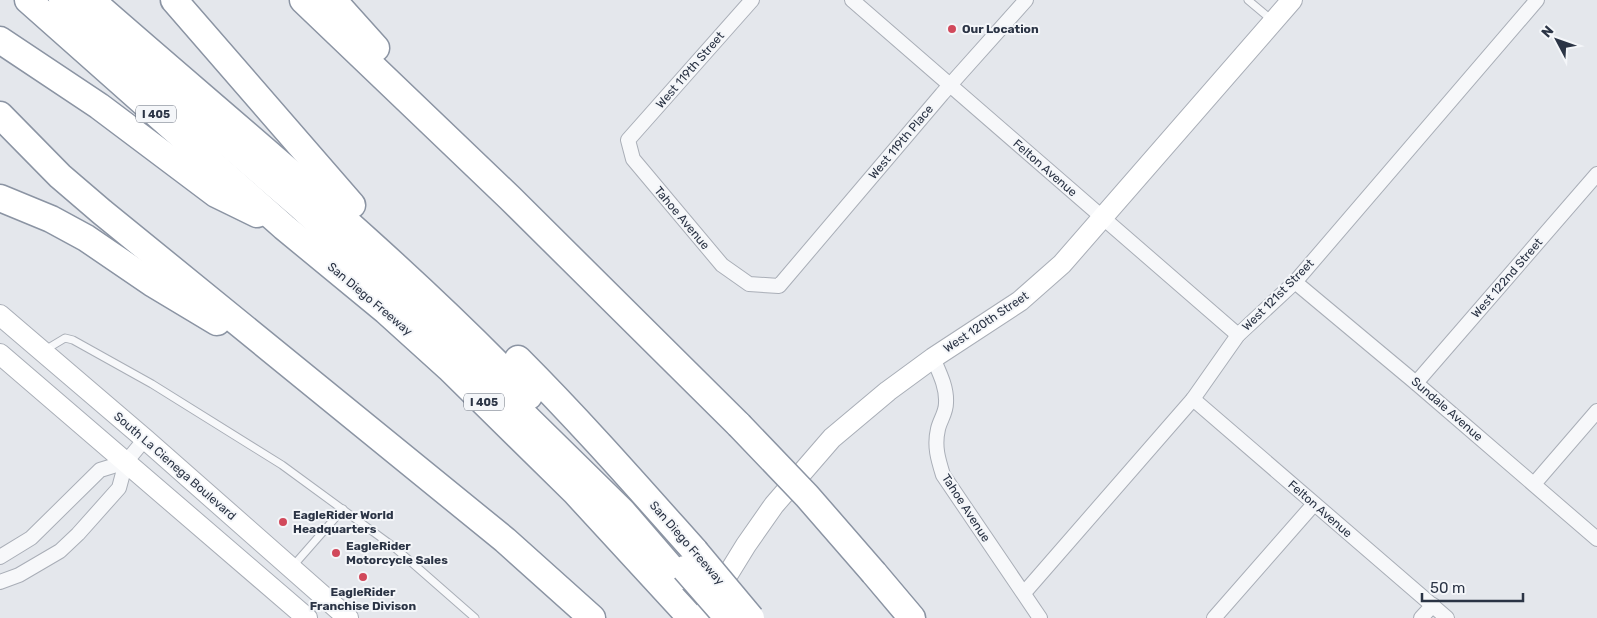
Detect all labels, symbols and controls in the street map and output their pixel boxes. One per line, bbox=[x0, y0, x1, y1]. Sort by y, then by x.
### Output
north arrow bbox=[1532, 15, 1582, 65]
place label: Our Location bbox=[962, 22, 1039, 36]
text: N bbox=[1538, 22, 1557, 41]
marker: Our Location bbox=[946, 23, 958, 35]
street label: West 119th Street bbox=[653, 29, 727, 111]
street label: West 119th Place bbox=[866, 102, 936, 182]
road number: I 405 bbox=[136, 106, 176, 122]
street label: Felton Avenue bbox=[1010, 136, 1080, 200]
street label: Tahoe Avenue bbox=[652, 184, 713, 253]
street label: West 122nd Street bbox=[1469, 235, 1546, 321]
street label: West 121st Street bbox=[1239, 256, 1317, 334]
street label: San Diego Freeway bbox=[325, 259, 415, 339]
street label: West 120th Street bbox=[941, 288, 1031, 356]
street label: Sundale Avenue bbox=[1408, 374, 1486, 444]
road number: I 405 bbox=[464, 394, 504, 411]
street label: South La Cienega Boulevard bbox=[111, 409, 239, 523]
street label: Tahoe Avenue bbox=[939, 471, 993, 545]
street label: Felton Avenue bbox=[1285, 477, 1355, 541]
street label: San Diego Freeway bbox=[647, 498, 727, 588]
place label: EagleRider World Headquarters bbox=[293, 508, 394, 536]
marker: EagleRider World Headquarters bbox=[277, 516, 289, 528]
place label: EagleRider Motorcycle Sales bbox=[346, 539, 448, 567]
marker: EagleRider Motorcycle Sales bbox=[330, 547, 342, 559]
scale bar bbox=[1422, 570, 1523, 602]
marker: EagleRider Franchise Divison bbox=[357, 571, 369, 583]
text: 50 m bbox=[1430, 579, 1465, 597]
place label: EagleRider Franchise Divison bbox=[310, 585, 416, 613]

